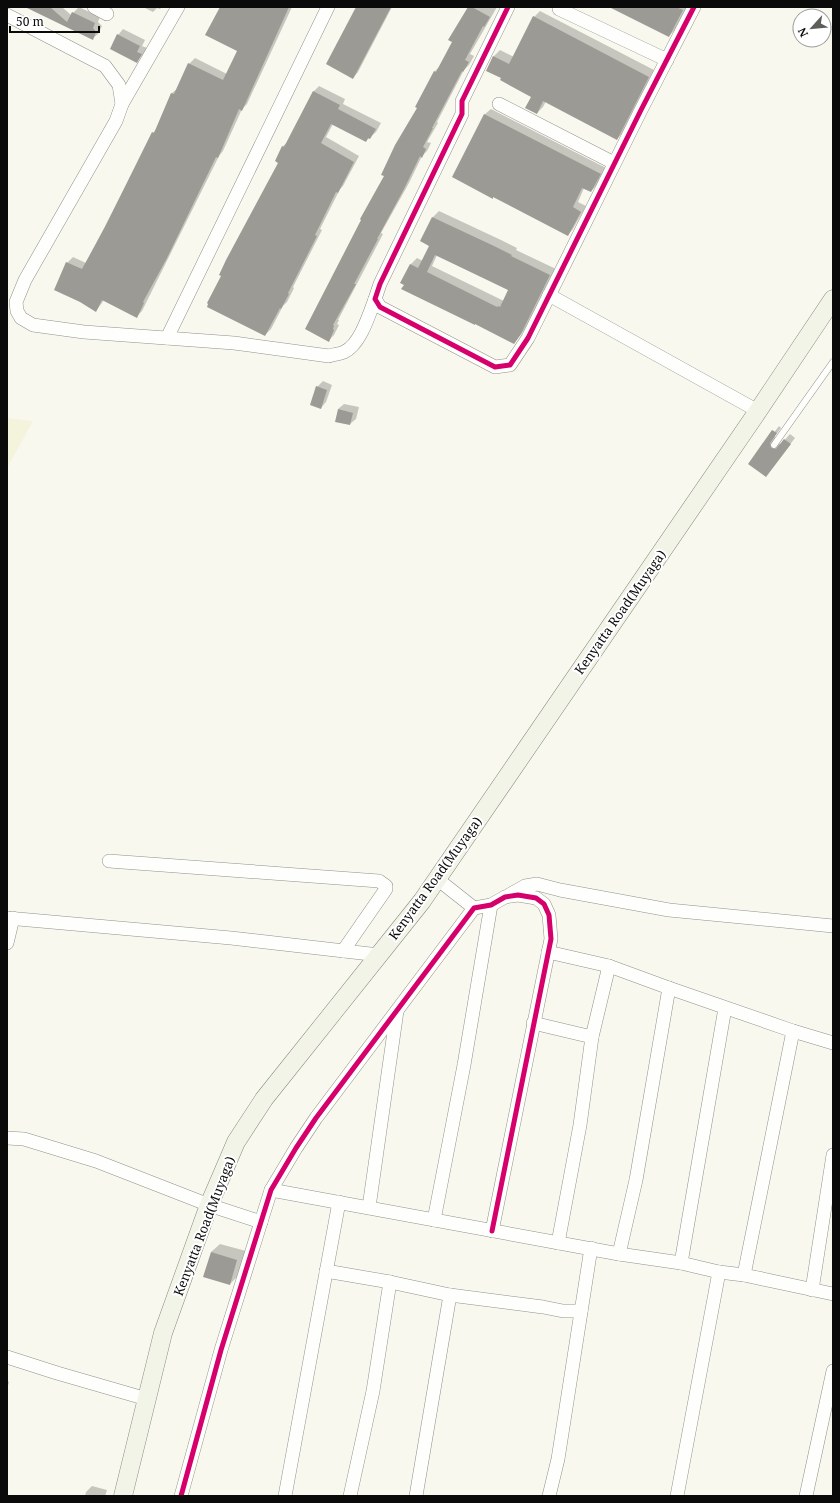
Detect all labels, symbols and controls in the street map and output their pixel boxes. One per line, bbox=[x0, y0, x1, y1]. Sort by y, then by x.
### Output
scale bar bbox=[10, 8, 99, 34]
north arrow bbox=[792, 8, 832, 48]
text: 50 m bbox=[16, 13, 44, 30]
text: N bbox=[794, 25, 811, 40]
street label: Kenyatta Road(Muyaga) bbox=[570, 546, 670, 678]
street label: Kenyatta Road(Muyaga) bbox=[384, 813, 486, 943]
street label: Kenyatta Road(Muyaga) bbox=[169, 1154, 239, 1298]

